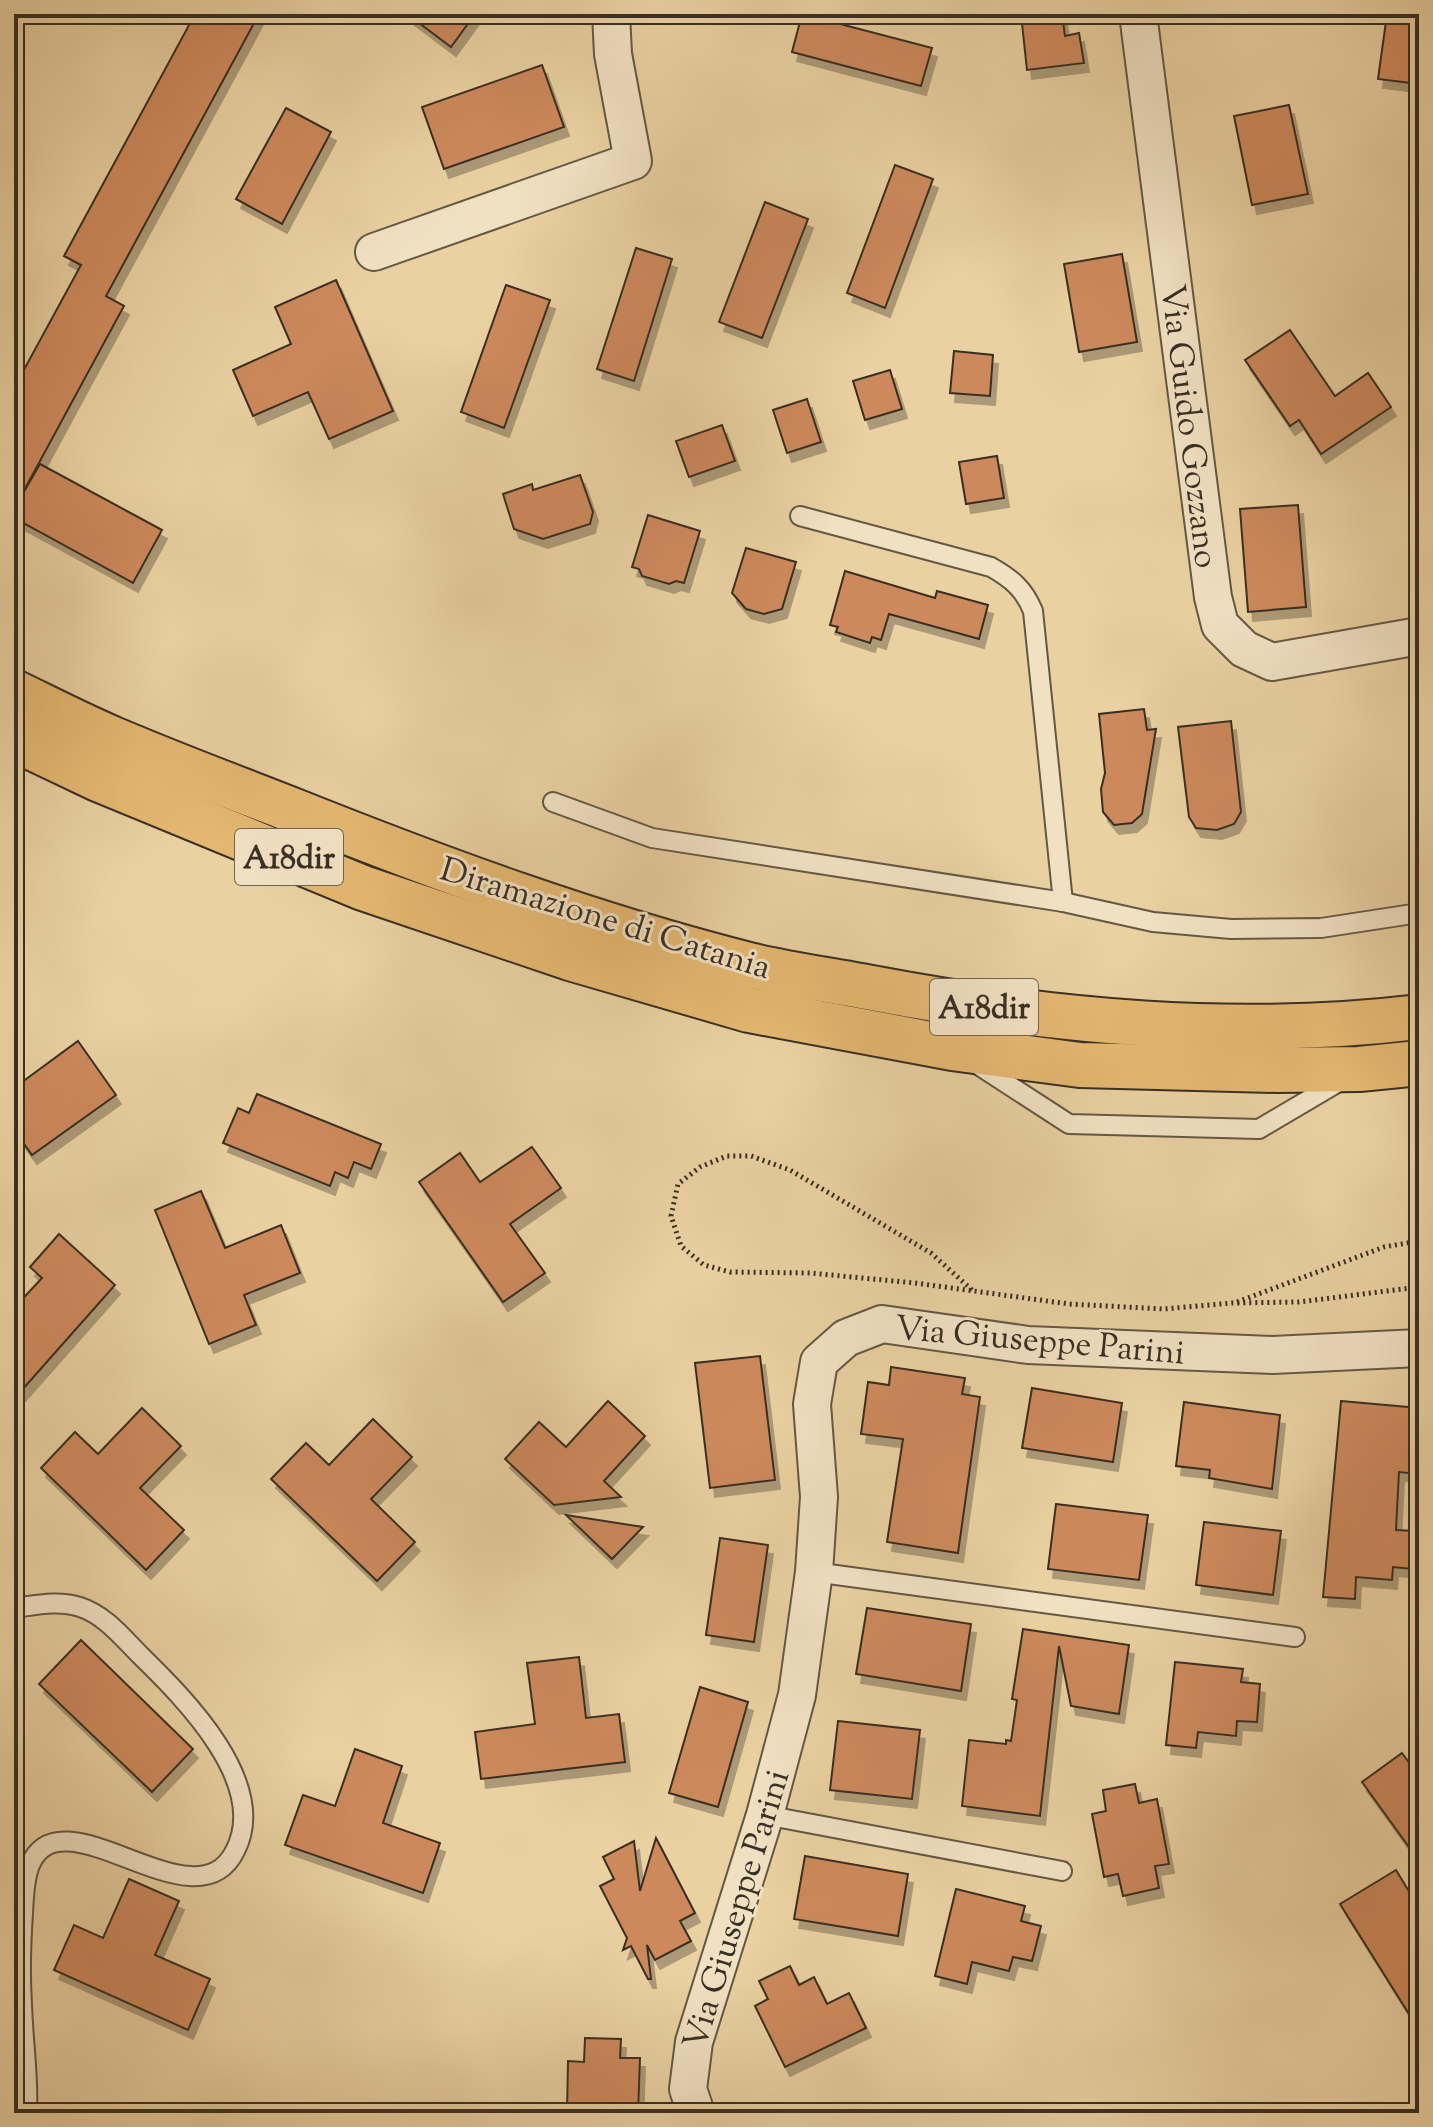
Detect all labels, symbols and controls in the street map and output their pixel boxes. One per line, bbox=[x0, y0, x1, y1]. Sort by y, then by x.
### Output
street label: Via Guido Gozzano bbox=[1146, 282, 1229, 571]
road number: A18dir bbox=[235, 829, 343, 885]
street label: Diramazione di Catania bbox=[434, 847, 776, 994]
road number: A18dir bbox=[930, 979, 1038, 1035]
street label: Via Giuseppe Parini bbox=[893, 1305, 1186, 1380]
street label: Via Giuseppe Parini bbox=[672, 1764, 804, 2056]

